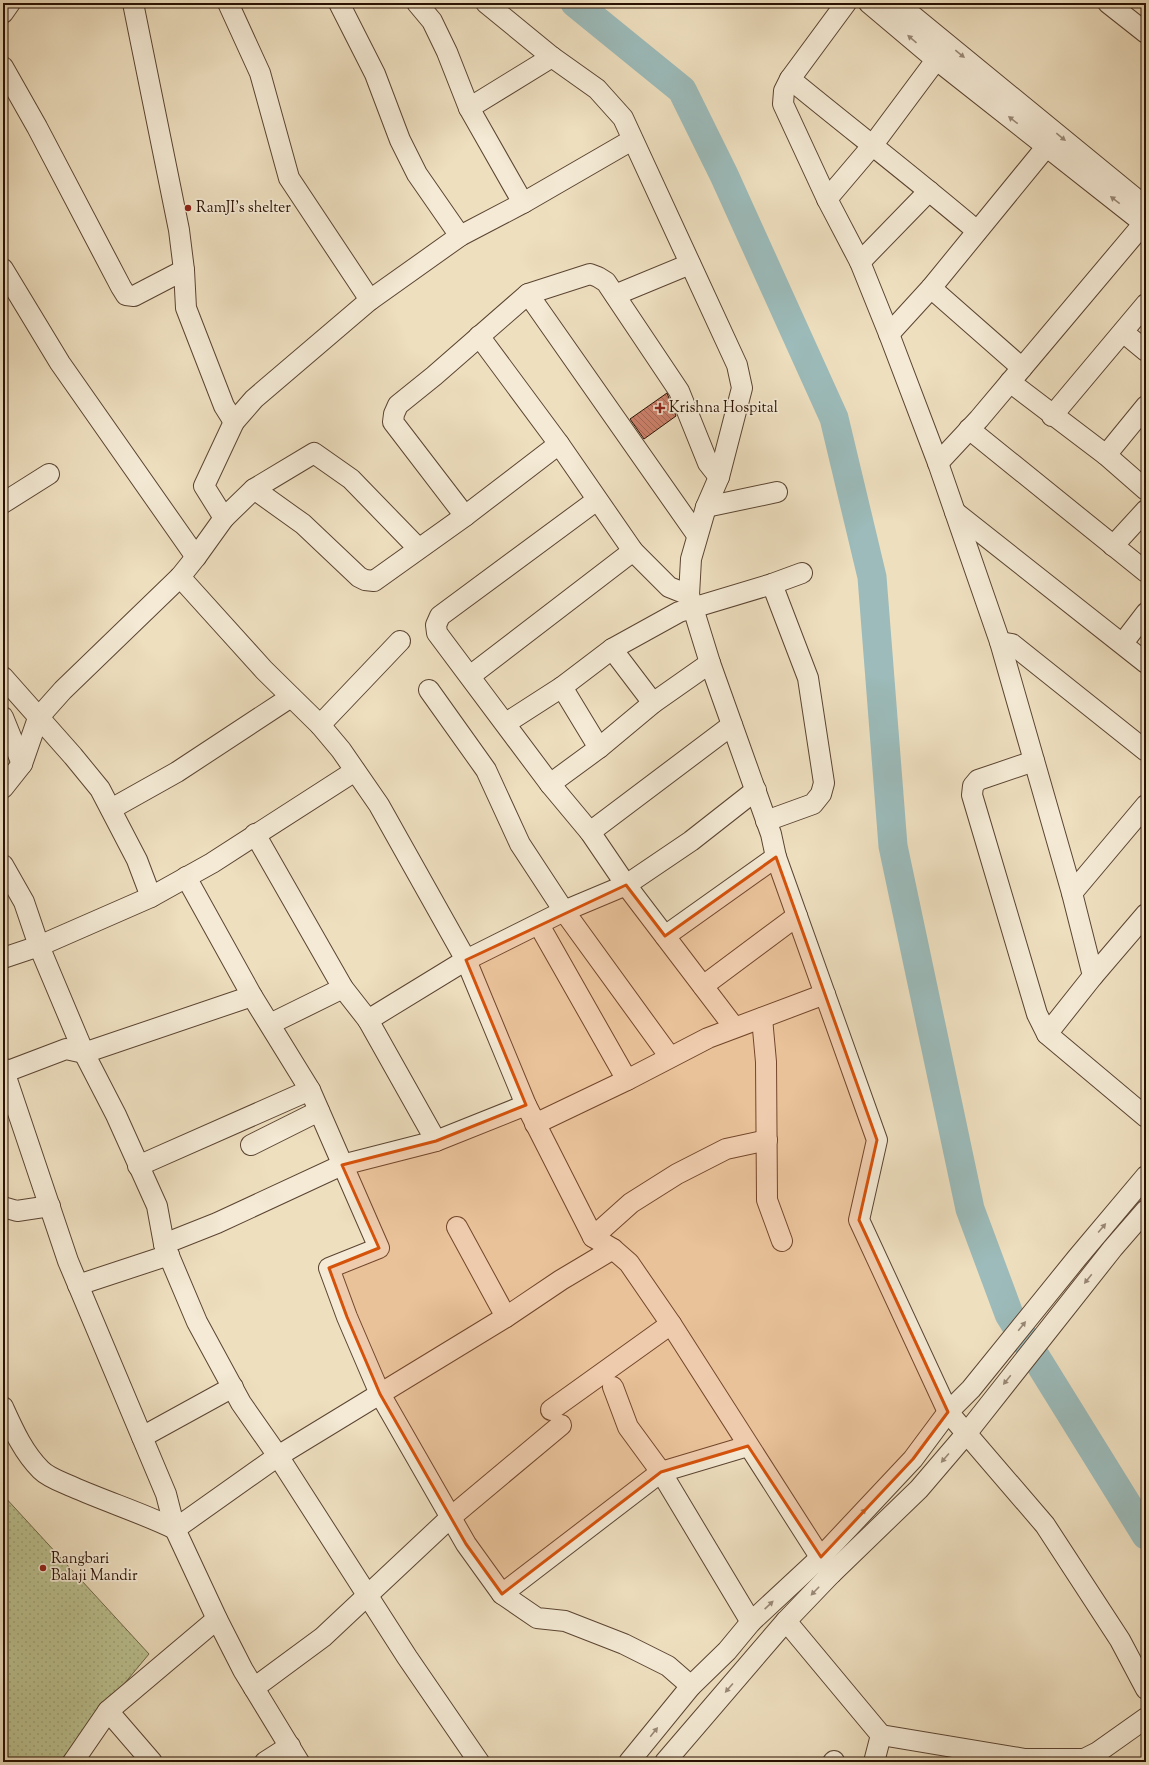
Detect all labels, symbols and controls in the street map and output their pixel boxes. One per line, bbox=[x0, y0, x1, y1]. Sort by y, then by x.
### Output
one-way arrow bbox=[907, 35, 916, 44]
one-way arrow bbox=[955, 50, 966, 59]
one-way arrow bbox=[1008, 116, 1019, 124]
one-way arrow bbox=[1055, 132, 1066, 141]
one-way arrow bbox=[1110, 196, 1121, 205]
place label: RamJI's shelter bbox=[196, 198, 291, 219]
marker: RamJI's shelter bbox=[183, 203, 193, 213]
place label: Krishna Hospital bbox=[669, 398, 778, 419]
marker: Krishna Hospital bbox=[654, 402, 666, 414]
one-way arrow bbox=[1098, 1223, 1107, 1233]
one-way arrow bbox=[1084, 1273, 1093, 1284]
one-way arrow bbox=[1017, 1320, 1026, 1331]
one-way arrow bbox=[1003, 1375, 1012, 1386]
one-way arrow bbox=[941, 1453, 950, 1463]
one-way arrow bbox=[857, 1508, 867, 1518]
place label: Rangbari Balaji Mandir bbox=[51, 1549, 138, 1587]
marker: Rangbari Balaji Mandir bbox=[38, 1563, 48, 1573]
one-way arrow bbox=[810, 1586, 820, 1596]
one-way arrow bbox=[764, 1600, 774, 1609]
one-way arrow bbox=[724, 1682, 733, 1693]
one-way arrow bbox=[650, 1726, 658, 1737]

